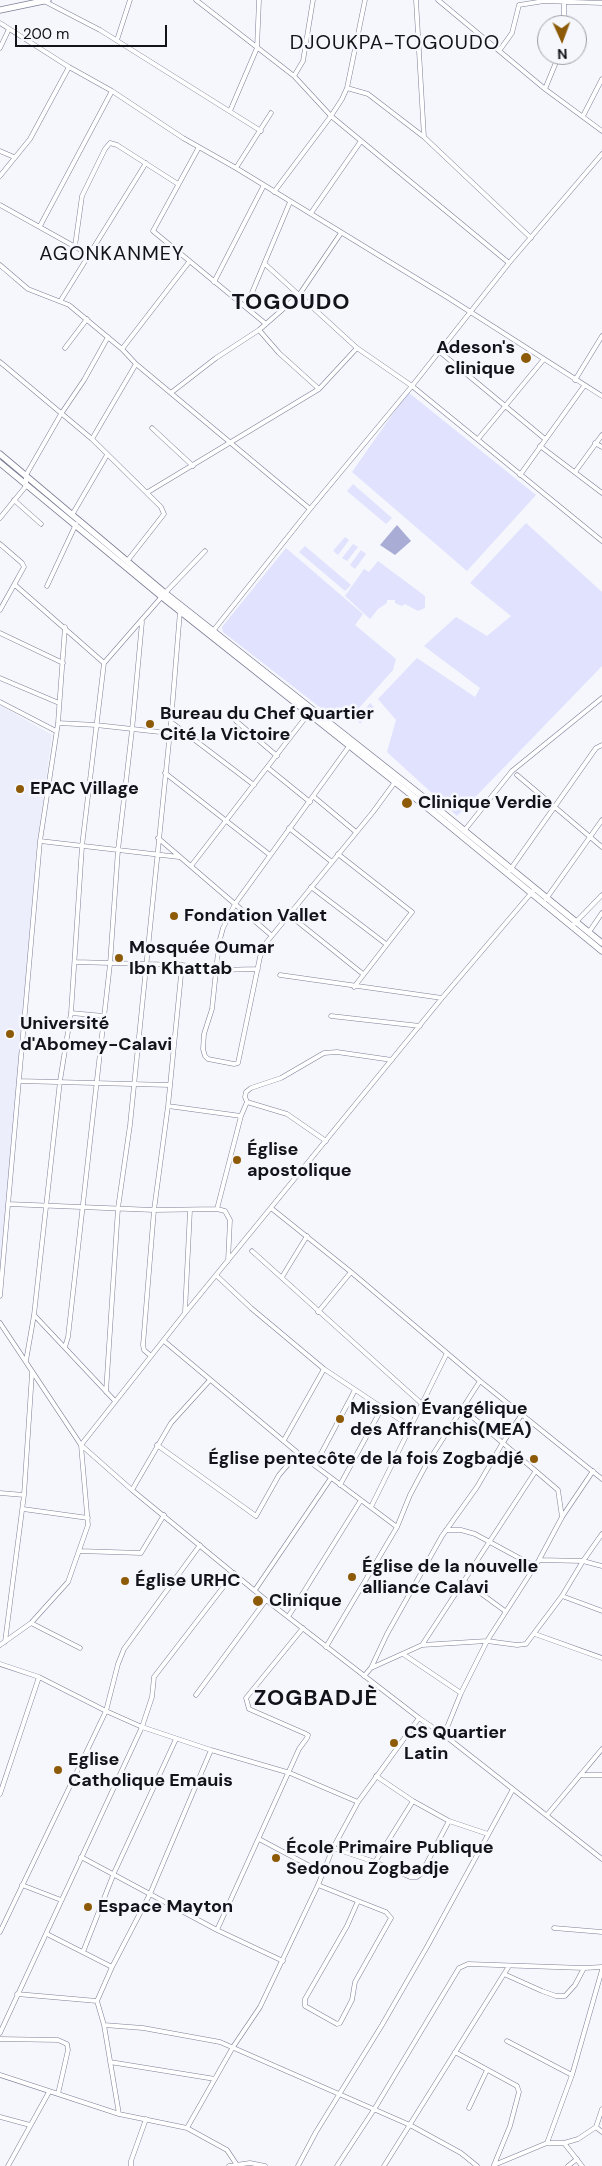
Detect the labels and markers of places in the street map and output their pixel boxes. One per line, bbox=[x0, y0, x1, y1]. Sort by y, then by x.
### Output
place label: Adeson's clinique bbox=[436, 337, 515, 379]
marker: Adeson's clinique bbox=[519, 351, 533, 365]
place label: Bureau du Chef Quartier Cité la Victoire bbox=[160, 703, 374, 746]
marker: Bureau du Chef Quartier Cité la Victoire bbox=[144, 718, 156, 730]
place label: EPAC Village bbox=[30, 778, 139, 800]
marker: EPAC Village bbox=[14, 783, 26, 795]
place label: Clinique Verdie bbox=[418, 792, 552, 814]
marker: Clinique Verdie bbox=[400, 796, 414, 810]
place label: Fondation Vallet bbox=[184, 905, 327, 927]
marker: Fondation Vallet bbox=[168, 910, 180, 922]
place label: Mosquée Oumar Ibn Khattab bbox=[129, 937, 274, 980]
marker: Mosquée Oumar Ibn Khattab bbox=[113, 952, 125, 964]
place label: Université d'Abomey-Calavi bbox=[20, 1013, 172, 1056]
marker: Université d'Abomey-Calavi bbox=[4, 1028, 16, 1040]
place label: Église apostolique bbox=[247, 1139, 352, 1182]
marker: Église apostolique bbox=[231, 1154, 243, 1166]
place label: Mission Évangélique des Affranchis(MEA) bbox=[350, 1398, 532, 1440]
marker: Mission Évangélique des Affranchis(MEA) bbox=[334, 1413, 346, 1425]
place label: Église pentecôte de la fois Zogbadjé bbox=[208, 1448, 524, 1470]
marker: Église pentecôte de la fois Zogbadjé bbox=[528, 1453, 540, 1465]
place label: Église de la nouvelle alliance Calavi bbox=[362, 1556, 538, 1598]
place label: Église URHC bbox=[135, 1570, 240, 1592]
marker: Église de la nouvelle alliance Calavi bbox=[346, 1571, 358, 1583]
marker: Église URHC bbox=[119, 1575, 131, 1587]
place label: Clinique bbox=[269, 1590, 342, 1612]
marker: Clinique bbox=[251, 1594, 265, 1608]
place label: CS Quartier Latin bbox=[404, 1722, 506, 1765]
marker: CS Quartier Latin bbox=[388, 1737, 400, 1749]
place label: Eglise Catholique Emauis bbox=[68, 1749, 233, 1792]
marker: Eglise Catholique Emauis bbox=[52, 1764, 64, 1776]
place label: École Primaire Publique Sedonou Zogbadje bbox=[286, 1837, 494, 1880]
marker: École Primaire Publique Sedonou Zogbadje bbox=[270, 1852, 282, 1864]
place label: Espace Mayton bbox=[98, 1896, 233, 1918]
marker: Espace Mayton bbox=[82, 1901, 94, 1913]

